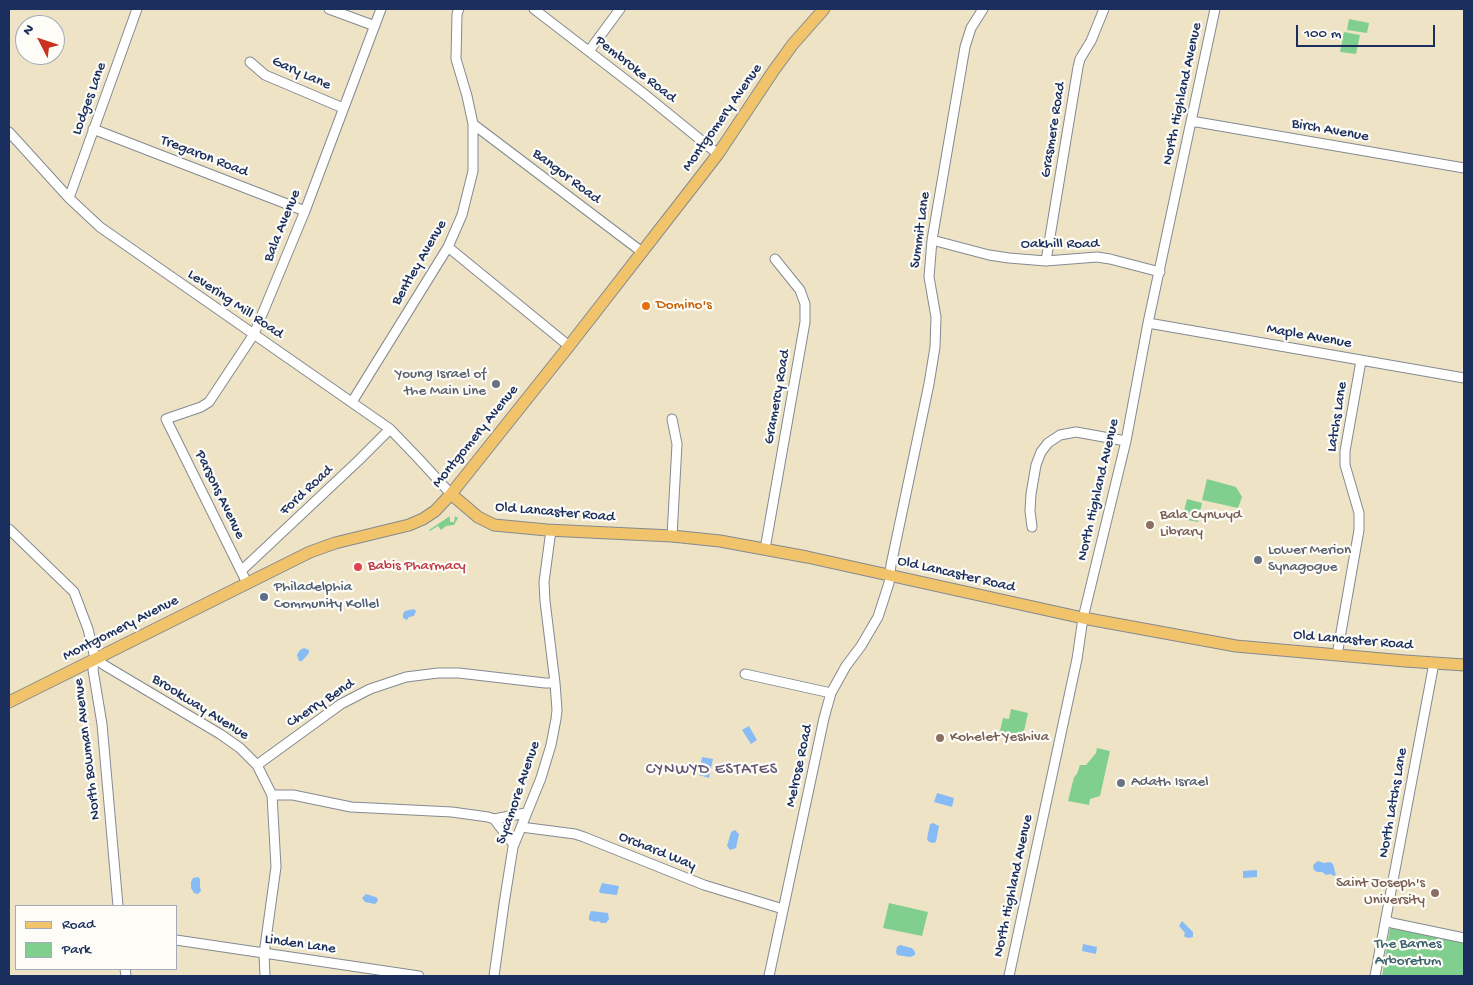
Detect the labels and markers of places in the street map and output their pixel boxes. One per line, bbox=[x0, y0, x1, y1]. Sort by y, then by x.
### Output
place label: Domino's bbox=[656, 297, 712, 315]
marker: Domino's bbox=[640, 300, 652, 312]
place label: Young Israel of the Main Line bbox=[395, 366, 486, 401]
marker: Young Israel of the Main Line bbox=[490, 378, 502, 390]
place label: Bala Cynwyd Library bbox=[1160, 507, 1242, 542]
marker: Bala Cynwyd Library bbox=[1144, 519, 1156, 531]
place label: Lower Merion Synagogue bbox=[1268, 542, 1351, 577]
marker: Lower Merion Synagogue bbox=[1252, 554, 1264, 566]
place label: Babis Pharmacy bbox=[368, 558, 466, 576]
marker: Babis Pharmacy bbox=[352, 561, 364, 573]
place label: Philadelphia Community Kollel bbox=[274, 579, 379, 614]
marker: Philadelphia Community Kollel bbox=[258, 591, 270, 603]
place label: Kohelet Yeshiva bbox=[950, 729, 1049, 747]
marker: Kohelet Yeshiva bbox=[934, 732, 946, 744]
place label: Adath Israel bbox=[1131, 774, 1209, 792]
marker: Adath Israel bbox=[1115, 777, 1127, 789]
place label: Saint Joseph's University bbox=[1336, 875, 1425, 910]
marker: Saint Joseph's University bbox=[1429, 887, 1441, 899]

